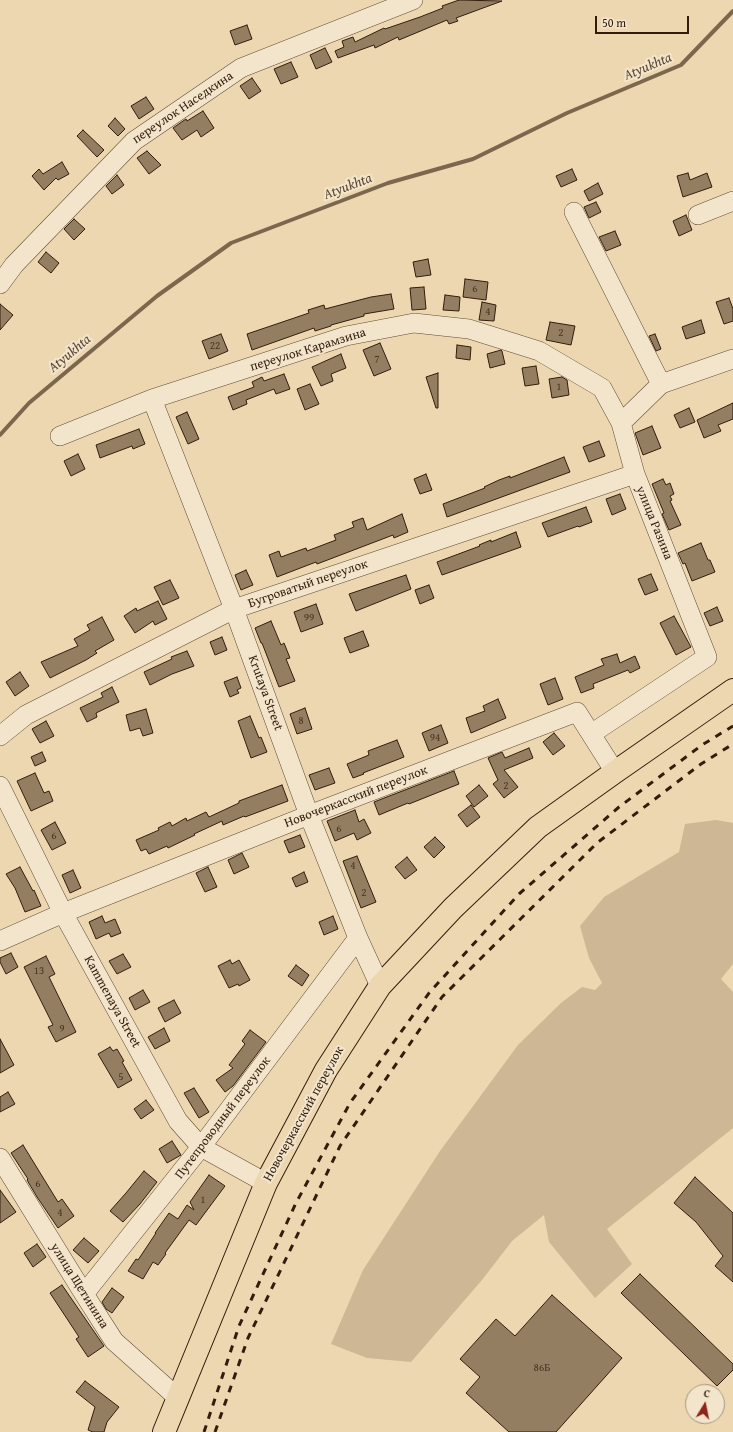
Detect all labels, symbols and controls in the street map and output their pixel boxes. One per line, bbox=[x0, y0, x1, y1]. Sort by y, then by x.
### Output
scale bar bbox=[597, 8, 691, 34]
text: 50 m bbox=[602, 14, 626, 31]
water label: Atyukhta bbox=[622, 49, 674, 85]
street label: переулок Наседкина bbox=[129, 68, 237, 148]
water label: Atyukhta bbox=[321, 170, 375, 204]
house number: 6 bbox=[472, 282, 478, 296]
house number: 4 bbox=[485, 305, 491, 319]
street label: переулок Карамзина bbox=[248, 325, 368, 375]
house number: 2 bbox=[558, 326, 564, 340]
water label: Atyukhta bbox=[45, 331, 95, 377]
house number: 22 bbox=[210, 339, 220, 353]
house number: 7 bbox=[374, 352, 380, 366]
house number: 1 bbox=[556, 380, 562, 394]
street label: улица Разина bbox=[632, 484, 676, 562]
street label: Бугроватый переулок bbox=[246, 556, 370, 612]
house number: 99 bbox=[304, 611, 314, 625]
street label: Krutaya Street bbox=[244, 653, 286, 733]
house number: 8 bbox=[298, 714, 304, 728]
house number: 94 bbox=[430, 731, 440, 745]
street label: Новочеркасский переулок bbox=[282, 763, 430, 831]
house number: 2 bbox=[503, 779, 509, 793]
house number: 6 bbox=[336, 822, 342, 836]
house number: 6 bbox=[51, 829, 57, 843]
house number: 4 bbox=[350, 859, 356, 873]
house number: 2 bbox=[361, 886, 367, 900]
street label: Kammenaya Street bbox=[80, 953, 144, 1051]
house number: 13 bbox=[34, 964, 44, 978]
house number: 9 bbox=[59, 1022, 65, 1036]
street label: Новочеркасский переулок bbox=[260, 1044, 348, 1184]
street label: Путепроводный переулок bbox=[172, 1054, 274, 1182]
house number: 5 bbox=[118, 1070, 124, 1084]
house number: 6 bbox=[35, 1177, 41, 1191]
house number: 1 bbox=[200, 1193, 206, 1207]
house number: 4 bbox=[57, 1206, 63, 1220]
street label: улица Щетинина bbox=[46, 1240, 112, 1332]
house number: 86Б bbox=[534, 1361, 550, 1375]
north arrow bbox=[685, 1384, 725, 1424]
text: С bbox=[702, 1385, 711, 1402]

